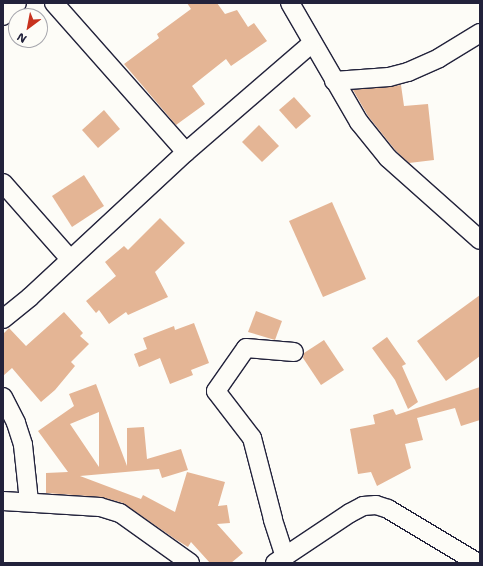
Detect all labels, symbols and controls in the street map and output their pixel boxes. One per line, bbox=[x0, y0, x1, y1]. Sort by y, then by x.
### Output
north arrow bbox=[8, 8, 48, 48]
text: N bbox=[14, 29, 30, 46]

